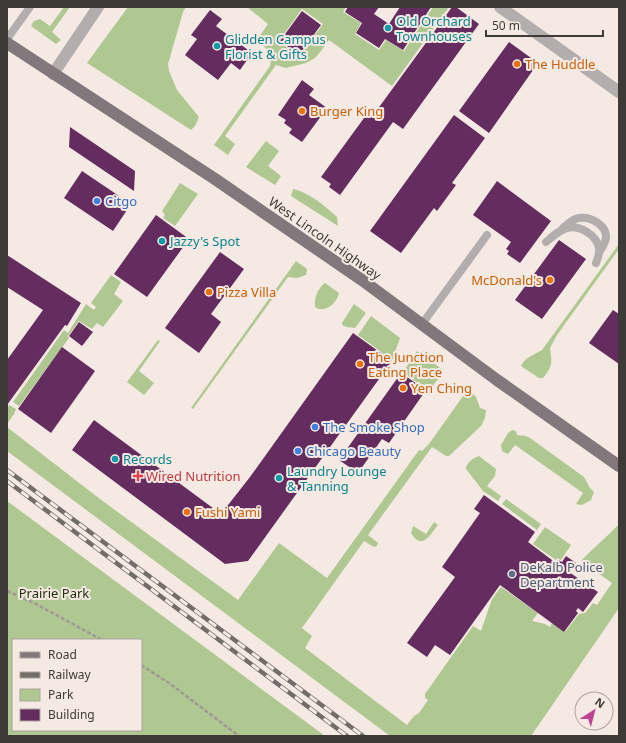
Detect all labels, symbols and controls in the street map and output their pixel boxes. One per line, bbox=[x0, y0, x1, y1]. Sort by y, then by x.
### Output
place label: Old Orchard Townhouses bbox=[396, 12, 472, 45]
scale bar bbox=[486, 12, 603, 38]
text: 50 m bbox=[492, 17, 520, 34]
marker: Old Orchard Townhouses bbox=[383, 23, 393, 33]
place label: Glidden Campus Florist & Gifts bbox=[225, 30, 326, 63]
marker: Glidden Campus Florist & Gifts bbox=[212, 41, 222, 51]
place label: The Huddle bbox=[525, 55, 595, 73]
marker: The Huddle bbox=[512, 59, 522, 69]
place label: Burger King bbox=[310, 102, 383, 120]
marker: Burger King bbox=[297, 106, 307, 116]
place label: Citgo bbox=[105, 192, 137, 210]
street label: West Lincoln Highway bbox=[265, 192, 385, 284]
marker: Citgo bbox=[92, 196, 102, 206]
place label: Jazzy's Spot bbox=[168, 232, 240, 250]
marker: Jazzy's Spot bbox=[157, 236, 167, 246]
place label: McDonald's bbox=[471, 271, 542, 289]
marker: McDonald's bbox=[545, 275, 555, 285]
place label: Pizza Villa bbox=[217, 283, 276, 301]
marker: Pizza Villa bbox=[204, 287, 214, 297]
place label: The Junction Eating Place bbox=[368, 348, 444, 381]
marker: The Junction Eating Place bbox=[355, 359, 365, 369]
place label: Yen Ching bbox=[411, 379, 472, 397]
marker: Yen Ching bbox=[398, 383, 408, 393]
place label: The Smoke Shop bbox=[323, 418, 425, 436]
marker: The Smoke Shop bbox=[310, 422, 320, 432]
place label: Chicago Beauty bbox=[306, 442, 401, 460]
marker: Chicago Beauty bbox=[293, 446, 303, 456]
place label: Records bbox=[123, 450, 172, 468]
marker: Records bbox=[110, 454, 120, 464]
place label: Laundry Lounge & Tanning bbox=[287, 462, 387, 495]
place label: Wired Nutrition bbox=[146, 467, 241, 485]
marker: Wired Nutrition bbox=[133, 471, 143, 481]
marker: Laundry Lounge & Tanning bbox=[274, 473, 284, 483]
place label: Fushi Yami bbox=[195, 503, 260, 521]
marker: Fushi Yami bbox=[182, 507, 192, 517]
place label: DeKalb Police Department bbox=[520, 558, 603, 591]
marker: DeKalb Police Department bbox=[507, 569, 517, 579]
park label: Prairie Park bbox=[19, 584, 89, 602]
legend bbox=[12, 639, 142, 731]
text: Road bbox=[48, 646, 77, 663]
text: Railway bbox=[48, 666, 92, 683]
text: Park bbox=[48, 686, 74, 703]
north arrow bbox=[574, 691, 614, 731]
text: N bbox=[592, 694, 608, 711]
text: Building bbox=[48, 706, 95, 723]

